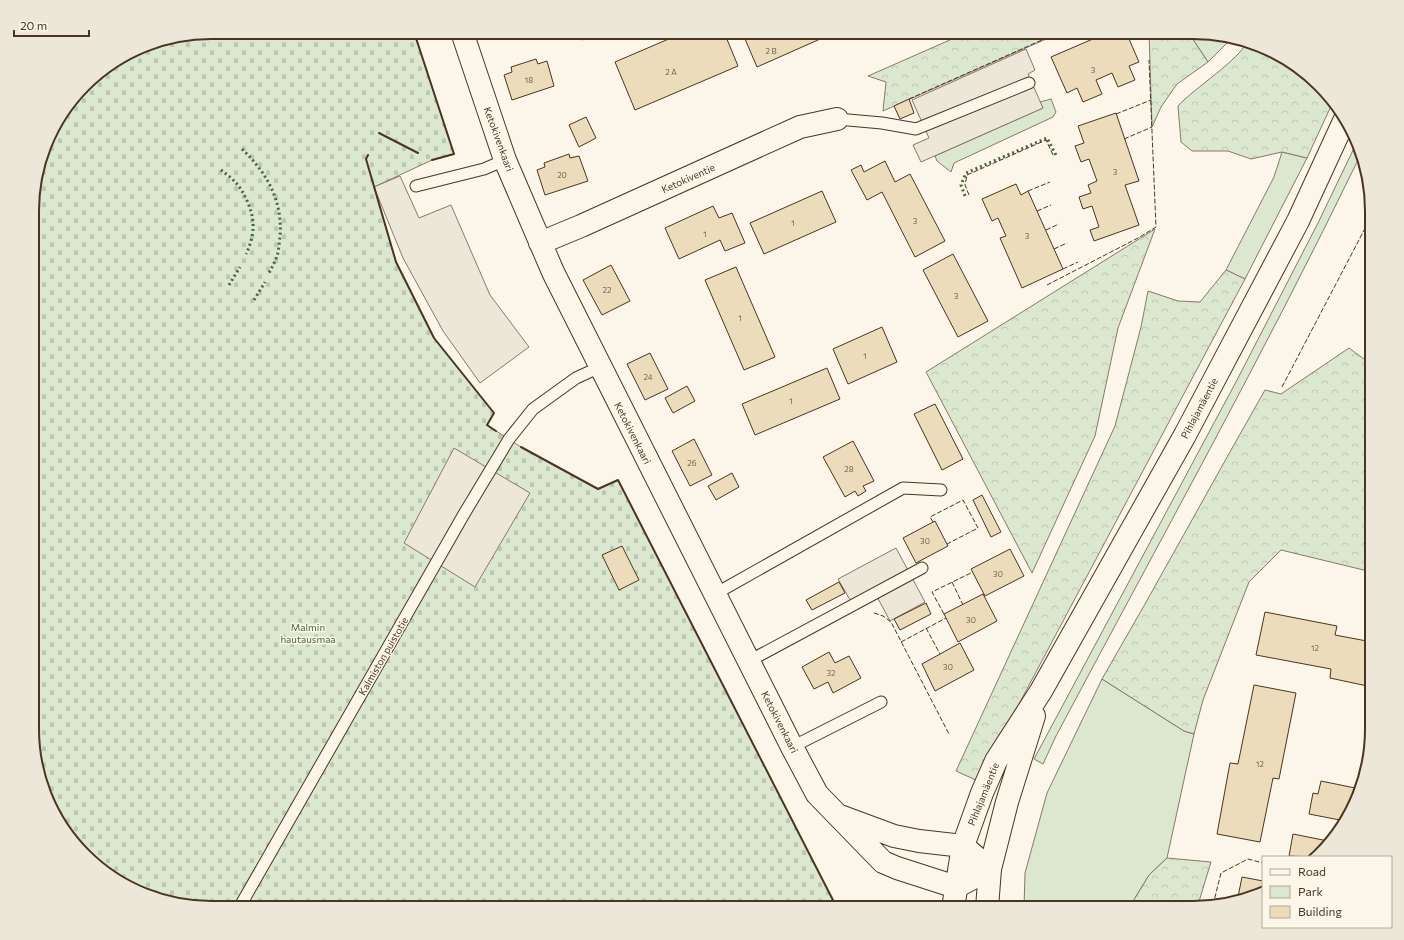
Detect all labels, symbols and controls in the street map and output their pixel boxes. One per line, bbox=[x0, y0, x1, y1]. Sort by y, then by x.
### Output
scale bar bbox=[14, 12, 89, 38]
text: 20 m bbox=[20, 18, 47, 32]
house number: 2 B bbox=[765, 46, 777, 56]
house number: 3 bbox=[1091, 65, 1096, 75]
house number: 2 A bbox=[665, 67, 677, 77]
house number: 18 bbox=[525, 75, 533, 85]
street label: Ketokivenkaari bbox=[482, 105, 516, 173]
street label: Ketokiventie bbox=[659, 161, 717, 195]
house number: 3 bbox=[1113, 167, 1118, 177]
house number: 20 bbox=[557, 170, 567, 180]
house number: 3 bbox=[913, 216, 918, 226]
house number: 1 bbox=[791, 218, 795, 228]
house number: 1 bbox=[703, 229, 707, 239]
house number: 3 bbox=[1025, 231, 1030, 241]
house number: 22 bbox=[603, 285, 612, 295]
house number: 3 bbox=[954, 291, 959, 301]
house number: 1 bbox=[738, 313, 742, 323]
house number: 1 bbox=[863, 351, 867, 361]
house number: 24 bbox=[643, 372, 653, 382]
street label: Pihlajamäentie bbox=[1178, 376, 1220, 440]
house number: 1 bbox=[789, 396, 793, 406]
street label: Ketokivenkaari bbox=[612, 400, 654, 466]
house number: 26 bbox=[687, 458, 697, 468]
house number: 28 bbox=[844, 464, 854, 474]
house number: 30 bbox=[920, 536, 930, 546]
house number: 30 bbox=[993, 569, 1003, 579]
street label: Kalmiston puistotie bbox=[356, 615, 410, 697]
house number: 30 bbox=[966, 615, 976, 625]
park label: Malmin hautausmaa bbox=[280, 621, 336, 645]
house number: 12 bbox=[1311, 643, 1319, 653]
house number: 30 bbox=[943, 662, 953, 672]
house number: 32 bbox=[827, 668, 836, 678]
street label: Ketokivenkaari bbox=[759, 689, 801, 755]
house number: 12 bbox=[1256, 759, 1264, 769]
street label: Pihlajamäentie bbox=[965, 761, 1001, 827]
legend bbox=[1262, 856, 1392, 928]
text: Road bbox=[1298, 864, 1326, 878]
text: Park bbox=[1298, 884, 1324, 898]
text: Building bbox=[1298, 904, 1342, 918]

